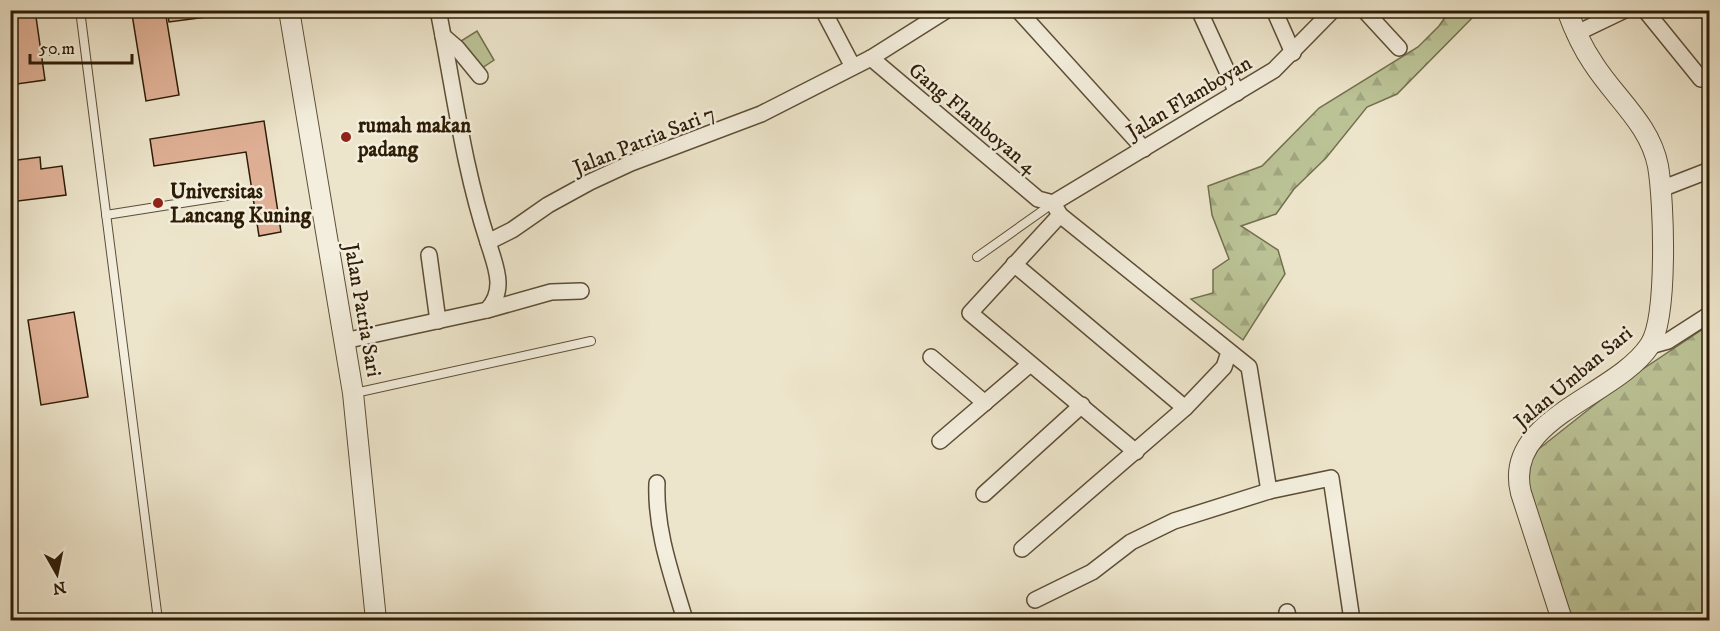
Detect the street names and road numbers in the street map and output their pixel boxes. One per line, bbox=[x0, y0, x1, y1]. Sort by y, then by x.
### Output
street label: Jalan Flamboyan bbox=[1121, 50, 1257, 146]
street label: Gang Flamboyan 4 bbox=[903, 58, 1043, 181]
street label: Jalan Patria Sari 7 bbox=[568, 101, 719, 182]
street label: Jalan Patria Sari bbox=[337, 239, 387, 379]
street label: Jalan Umban Sari bbox=[1508, 321, 1638, 436]

